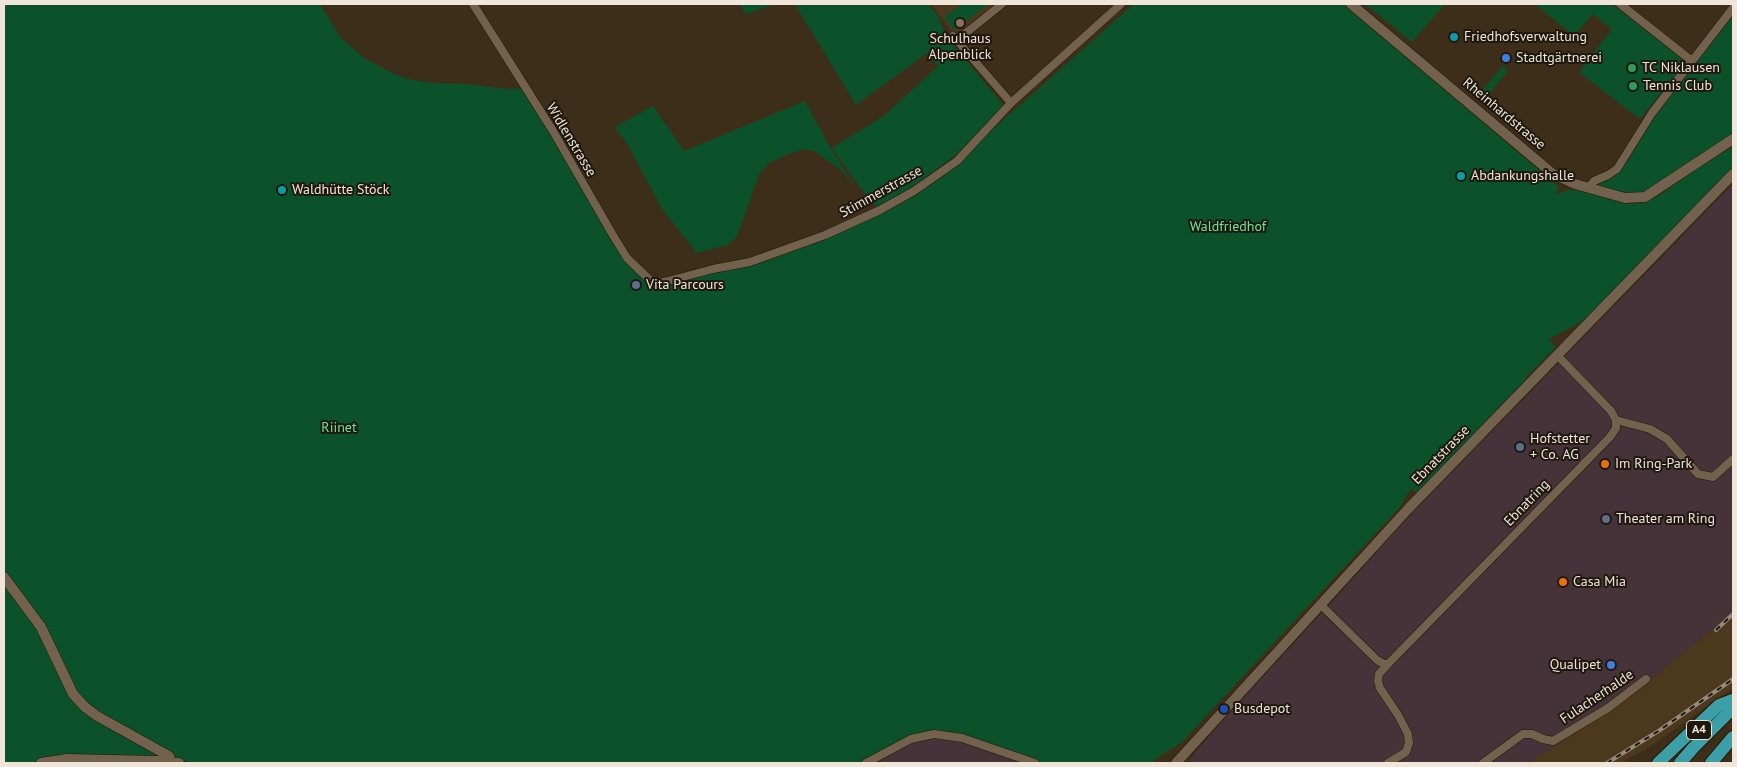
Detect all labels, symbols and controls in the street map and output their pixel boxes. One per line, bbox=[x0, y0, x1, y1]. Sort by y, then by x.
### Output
marker: Schulhaus Alpenblick bbox=[954, 17, 966, 29]
place label: Friedhofsverwaltung bbox=[1464, 29, 1587, 45]
place label: Schulhaus Alpenblick bbox=[928, 31, 992, 64]
marker: Friedhofsverwaltung bbox=[1448, 31, 1460, 43]
place label: Stadtgärtnerei bbox=[1516, 50, 1602, 66]
marker: Stadtgärtnerei bbox=[1500, 52, 1512, 64]
place label: TC Niklausen bbox=[1642, 60, 1720, 76]
marker: TC Niklausen bbox=[1626, 62, 1638, 74]
street label: Rheinhardstrasse bbox=[1459, 75, 1549, 153]
place label: Tennis Club bbox=[1643, 78, 1712, 94]
marker: Tennis Club bbox=[1627, 80, 1639, 92]
street label: Widlenstrasse bbox=[542, 100, 600, 180]
street label: Stimmerstrasse bbox=[837, 162, 925, 222]
place label: Abdankungshalle bbox=[1471, 168, 1574, 184]
marker: Abdankungshalle bbox=[1455, 170, 1467, 182]
place label: Waldhütte Stöck bbox=[292, 182, 390, 198]
marker: Waldhütte Stöck bbox=[276, 184, 288, 196]
park label: Waldfriedhof bbox=[1190, 219, 1266, 235]
place label: Vita Parcours bbox=[646, 277, 724, 293]
marker: Vita Parcours bbox=[630, 279, 642, 291]
park label: Riinet bbox=[321, 420, 357, 436]
street label: Ebnatstrasse bbox=[1409, 422, 1473, 488]
place label: Hofstetter + Co. AG bbox=[1530, 431, 1590, 464]
marker: Hofstetter + Co. AG bbox=[1514, 441, 1526, 453]
place label: Im Ring-Park bbox=[1615, 456, 1692, 472]
marker: Im Ring-Park bbox=[1599, 458, 1611, 470]
street label: Ebnatring bbox=[1501, 476, 1553, 530]
place label: Theater am Ring bbox=[1616, 511, 1715, 527]
marker: Theater am Ring bbox=[1600, 513, 1612, 525]
place label: Casa Mia bbox=[1573, 574, 1626, 590]
marker: Casa Mia bbox=[1557, 576, 1569, 588]
place label: Qualipet bbox=[1550, 657, 1601, 673]
marker: Qualipet bbox=[1605, 659, 1617, 671]
street label: Fulacherhalde bbox=[1557, 666, 1637, 728]
place label: Busdepot bbox=[1234, 701, 1290, 717]
marker: Busdepot bbox=[1218, 703, 1230, 715]
road number: A4 bbox=[1686, 720, 1712, 740]

